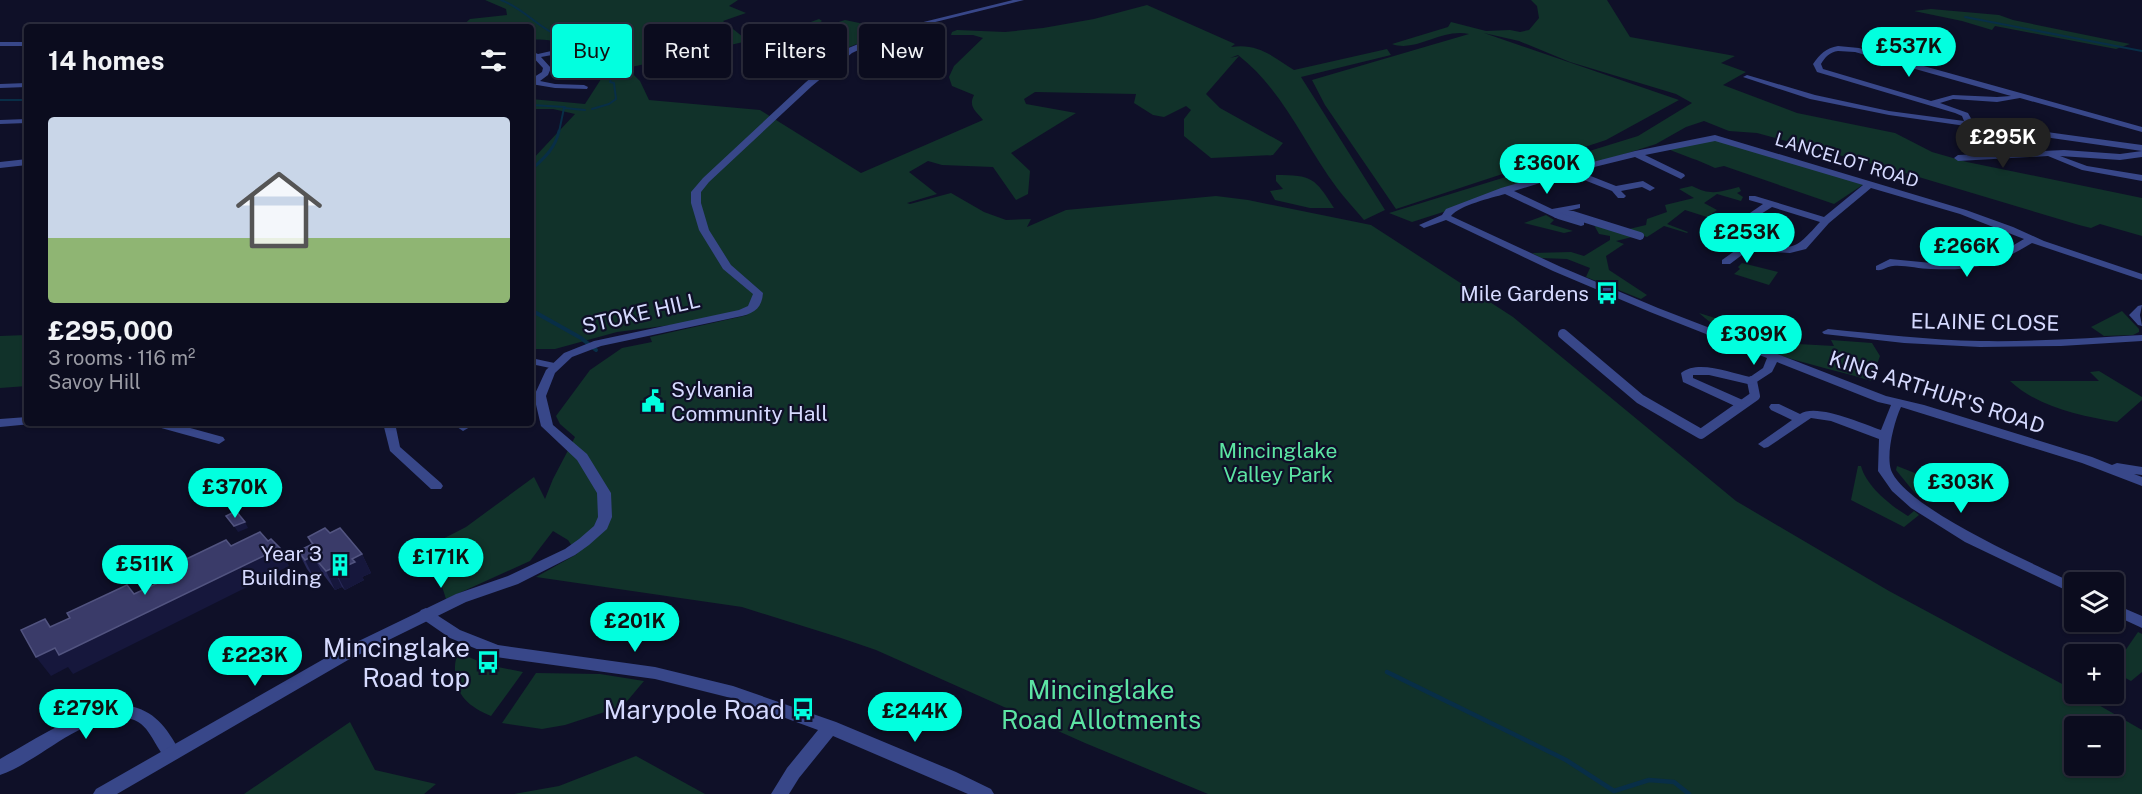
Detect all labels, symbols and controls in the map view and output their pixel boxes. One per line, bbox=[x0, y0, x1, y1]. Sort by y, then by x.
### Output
chip: Buy bbox=[552, 24, 632, 78]
chip: Rent bbox=[644, 24, 731, 78]
chip: Filters bbox=[743, 24, 847, 78]
chip: New bbox=[859, 24, 945, 78]
pin: £537K bbox=[1867, 27, 1951, 78]
text: £537K bbox=[1876, 34, 1942, 58]
icon: filters bbox=[477, 44, 510, 77]
text: 14 homes bbox=[48, 45, 164, 76]
pin: £295K bbox=[1961, 118, 2045, 169]
text: £295K bbox=[1970, 125, 2036, 149]
street label: LANCELOT ROAD bbox=[1773, 128, 1921, 192]
pin: £360K bbox=[1505, 144, 1589, 195]
text: £360K bbox=[1514, 151, 1580, 175]
icon: home bbox=[225, 156, 333, 264]
pin: £253K bbox=[1705, 213, 1789, 264]
text: £253K bbox=[1714, 220, 1780, 244]
pin: £266K bbox=[1925, 227, 2009, 278]
text: £266K bbox=[1934, 234, 2000, 258]
bus stop icon: Mile Gardens bbox=[1594, 280, 1620, 306]
place label: Mile Gardens bbox=[1460, 281, 1589, 306]
street label: STOKE HILL bbox=[580, 287, 702, 339]
street label: ELAINE CLOSE bbox=[1910, 308, 2060, 336]
text: £295,000 bbox=[48, 315, 173, 346]
pin: £309K bbox=[1712, 315, 1796, 366]
text: £309K bbox=[1721, 322, 1787, 346]
street label: KING ARTHUR'S ROAD bbox=[1826, 345, 2048, 439]
text: 3 rooms · 116 m² bbox=[48, 346, 195, 370]
text: Savoy Hill bbox=[48, 370, 141, 394]
place label: Sylvania Community Hall bbox=[671, 377, 828, 426]
public building icon: Sylvania Community Hall bbox=[640, 388, 666, 414]
park label: Mincinglake Valley Park bbox=[1219, 438, 1337, 487]
pin: £303K bbox=[1919, 463, 2003, 514]
pin: £370K bbox=[193, 468, 277, 519]
text: £303K bbox=[1928, 470, 1994, 494]
text: £370K bbox=[202, 475, 268, 499]
pin: £171K bbox=[399, 538, 483, 589]
place label: Year 3 Building bbox=[241, 541, 322, 590]
pin: £511K bbox=[103, 545, 187, 596]
text: £171K bbox=[412, 545, 470, 569]
text: £511K bbox=[116, 552, 174, 576]
building icon: Year 3 Building bbox=[327, 552, 353, 578]
map controls bbox=[2064, 572, 2124, 776]
button: layers bbox=[2064, 572, 2124, 632]
pin: £201K bbox=[593, 602, 677, 653]
text: £201K bbox=[604, 609, 666, 633]
place label: Mincinglake Road top bbox=[323, 632, 470, 693]
pin: £223K bbox=[213, 636, 297, 687]
text: £223K bbox=[222, 643, 288, 667]
button: + bbox=[2064, 644, 2124, 704]
bus stop icon: Mincinglake Road top bbox=[475, 649, 501, 675]
park label: Mincinglake Road Allotments bbox=[1001, 674, 1201, 735]
pin: £279K bbox=[44, 689, 128, 740]
pin: £244K bbox=[873, 692, 957, 743]
place label: Marypole Road bbox=[603, 694, 785, 725]
text: £279K bbox=[53, 696, 119, 720]
bus stop icon: Marypole Road bbox=[790, 696, 816, 722]
text: £244K bbox=[882, 699, 948, 723]
button: − bbox=[2064, 716, 2124, 776]

